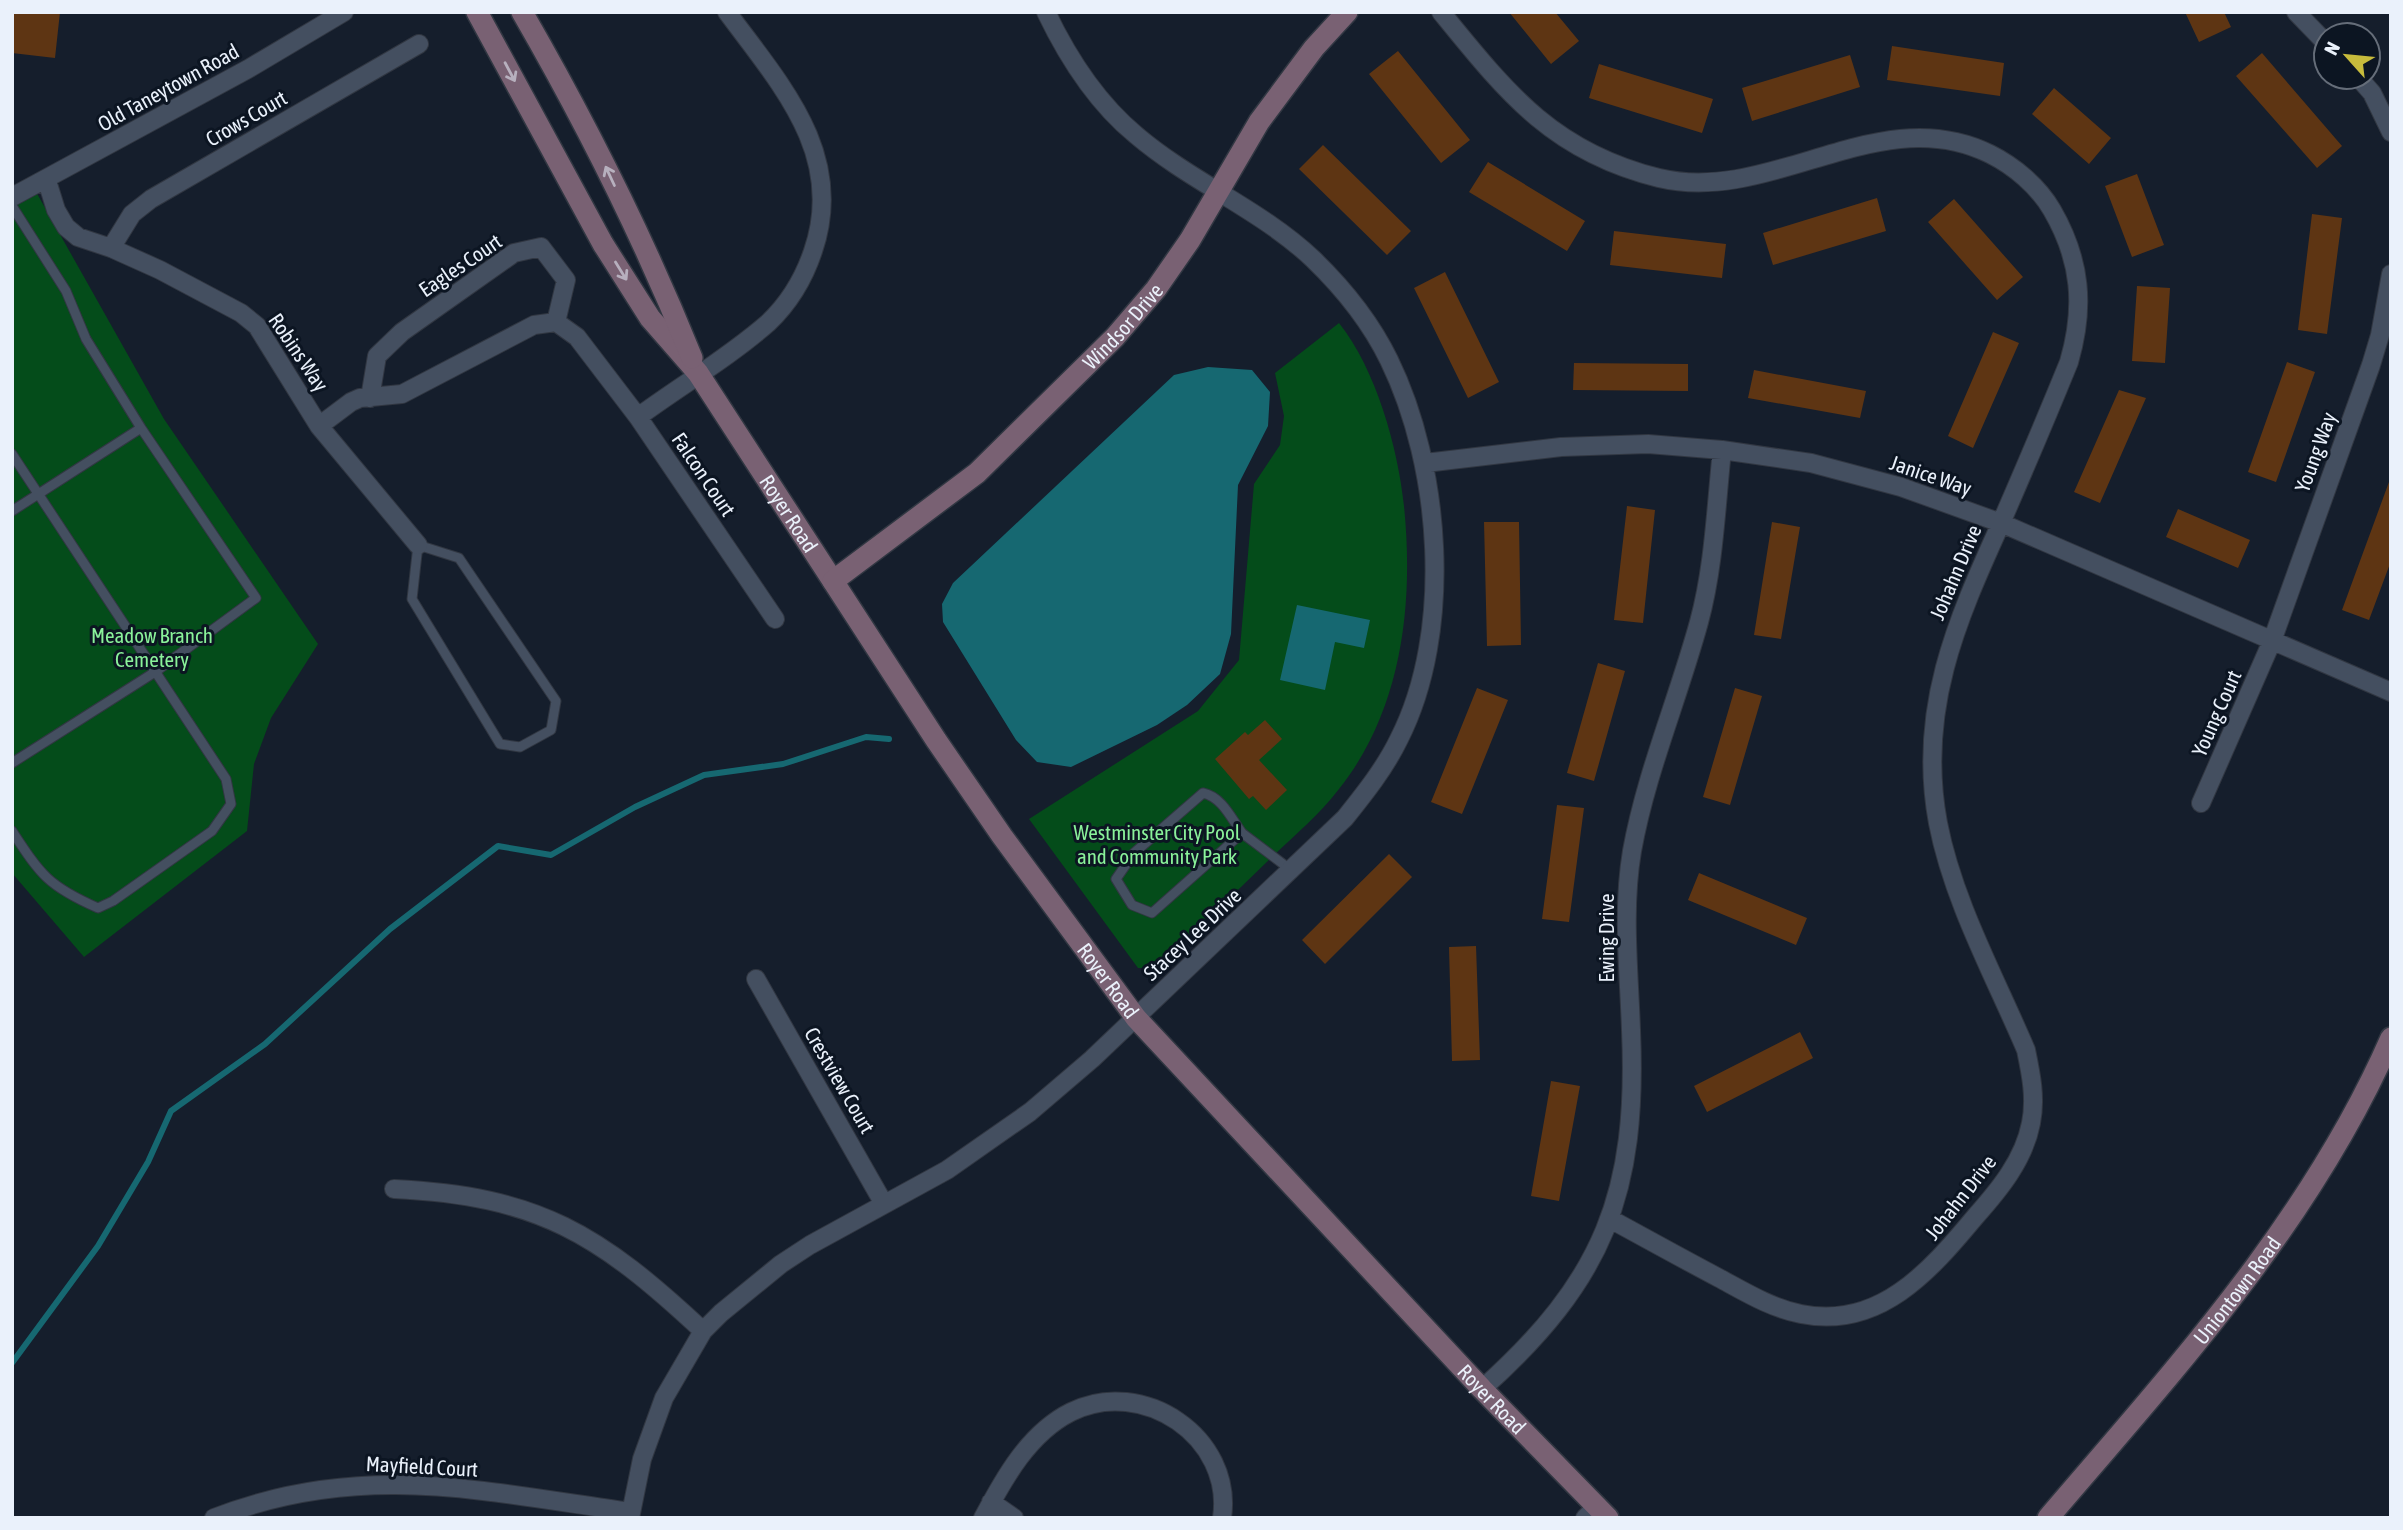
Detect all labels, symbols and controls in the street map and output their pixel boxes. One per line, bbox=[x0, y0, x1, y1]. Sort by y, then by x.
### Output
north arrow bbox=[2312, 21, 2382, 91]
street label: Old Taneytown Road bbox=[93, 38, 243, 136]
text: N bbox=[2320, 38, 2344, 58]
one-way arrow bbox=[504, 61, 517, 82]
street label: Crows Court bbox=[201, 85, 291, 151]
one-way arrow bbox=[603, 166, 616, 187]
street label: Eagles Court bbox=[414, 229, 506, 301]
one-way arrow bbox=[614, 260, 628, 280]
street label: Windsor Drive bbox=[1078, 278, 1168, 374]
street label: Robins Way bbox=[264, 309, 334, 396]
street label: Young Way bbox=[2289, 408, 2341, 495]
street label: Falcon Court bbox=[667, 428, 741, 520]
street label: Janice Way bbox=[1887, 450, 1975, 500]
street label: Royer Road bbox=[755, 470, 823, 557]
street label: Johahn Drive bbox=[1924, 521, 1986, 623]
park label: Meadow Branch Cemetery bbox=[91, 623, 213, 671]
street label: Young Court bbox=[2186, 666, 2246, 760]
park label: Westminster City Pool and Community Park bbox=[1074, 820, 1241, 868]
street label: Stacey Lee Drive bbox=[1138, 883, 1246, 985]
street label: Ewing Drive bbox=[1594, 893, 1618, 983]
street label: Royer Road bbox=[1073, 938, 1144, 1023]
street label: Crestview Court bbox=[800, 1023, 880, 1137]
street label: Johahn Drive bbox=[1920, 1150, 2000, 1244]
street label: Uniontown Road bbox=[2188, 1232, 2285, 1349]
street label: Royer Road bbox=[1453, 1359, 1531, 1439]
street label: Mayfield Court bbox=[365, 1451, 479, 1481]

